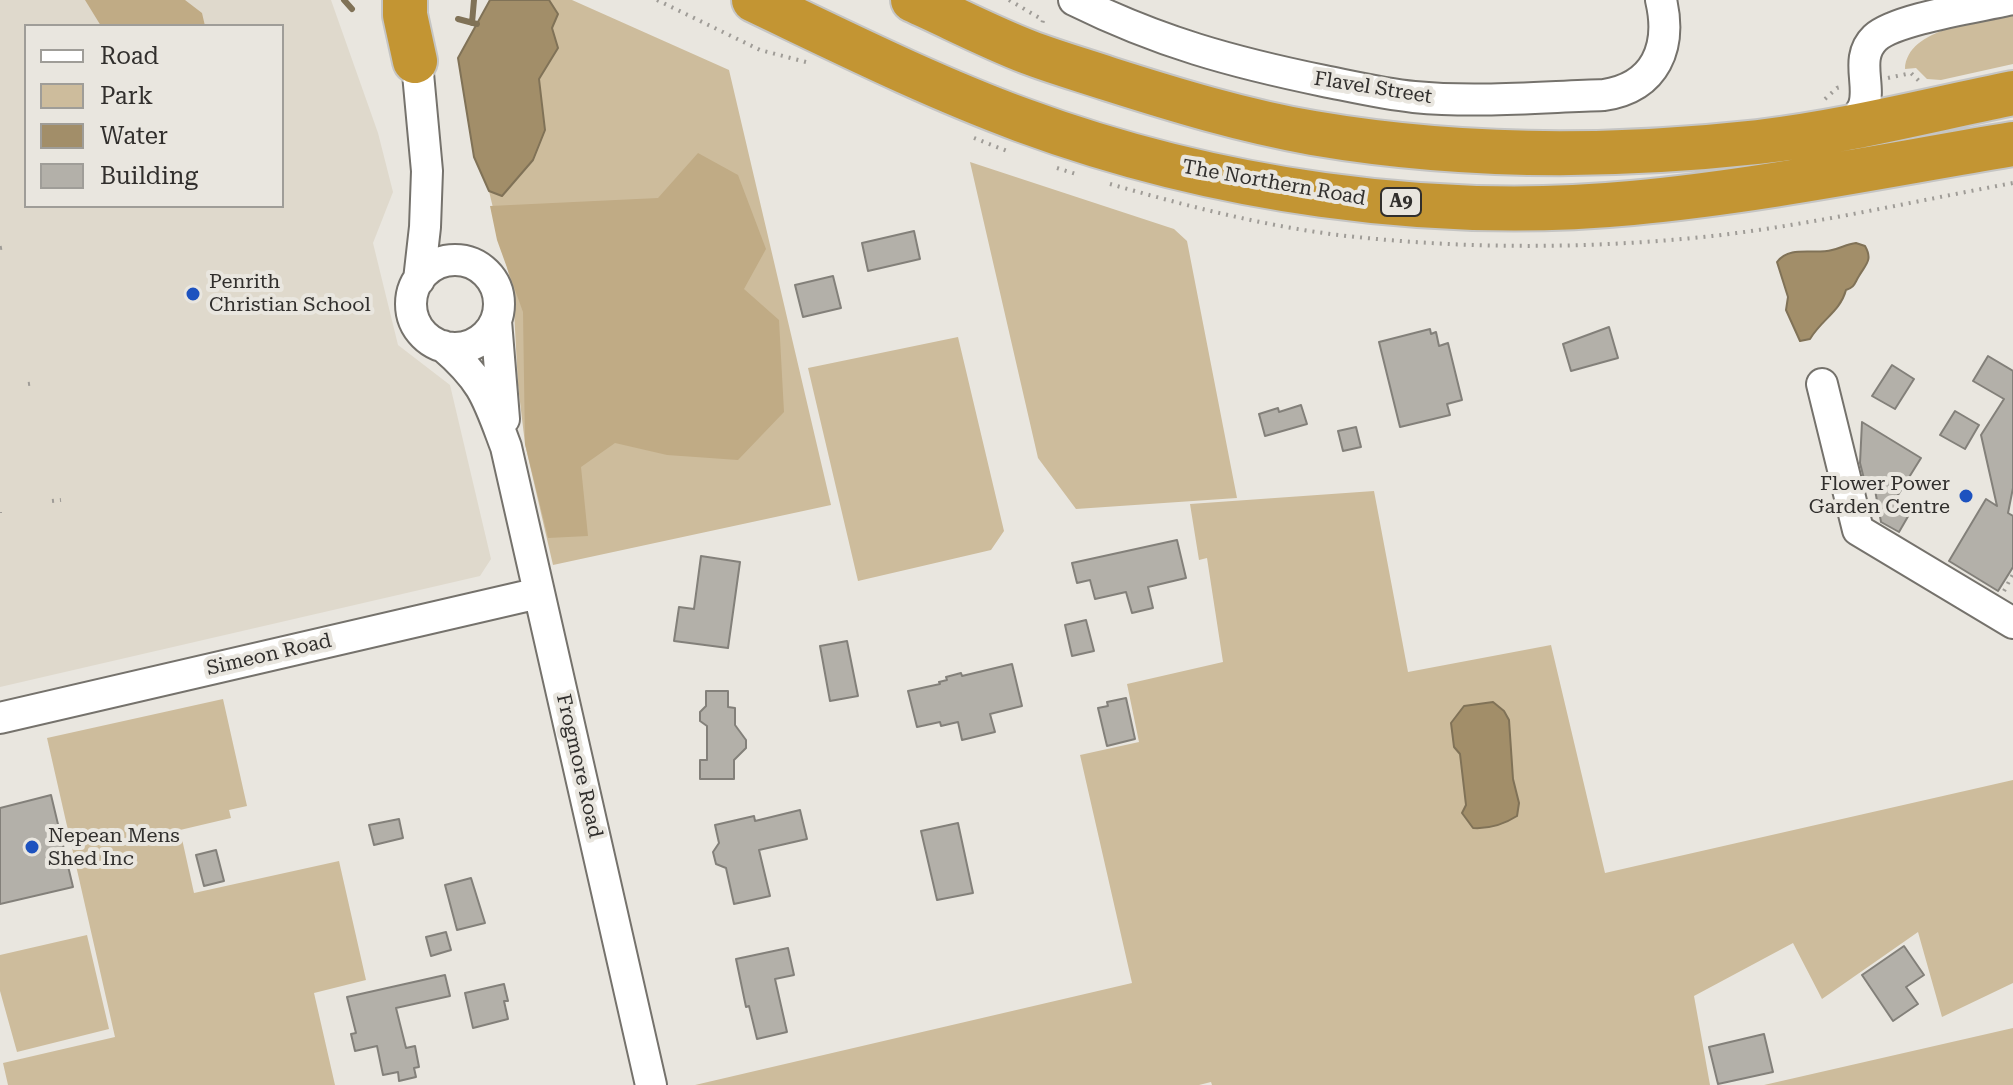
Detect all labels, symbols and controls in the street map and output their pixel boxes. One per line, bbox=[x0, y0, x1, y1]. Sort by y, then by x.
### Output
legend bbox=[24, 24, 284, 208]
text: Road bbox=[100, 42, 159, 70]
street label: Flavel Street bbox=[1312, 67, 1434, 109]
text: Park bbox=[100, 82, 153, 110]
text: Water bbox=[100, 122, 168, 150]
street label: The Northern Road bbox=[1181, 155, 1367, 211]
text: Building bbox=[100, 162, 198, 190]
road number: A9 bbox=[1381, 188, 1421, 216]
place label: Penrith Christian School bbox=[209, 270, 371, 317]
marker: Penrith Christian School bbox=[184, 285, 202, 303]
place label: Flower Power Garden Centre bbox=[1809, 472, 1950, 519]
marker: Flower Power Garden Centre bbox=[1957, 487, 1975, 505]
street label: Simeon Road bbox=[204, 629, 334, 681]
street label: Frogmore Road bbox=[551, 692, 607, 840]
place label: Nepean Mens Shed Inc bbox=[48, 824, 180, 871]
marker: Nepean Mens Shed Inc bbox=[23, 838, 41, 856]

